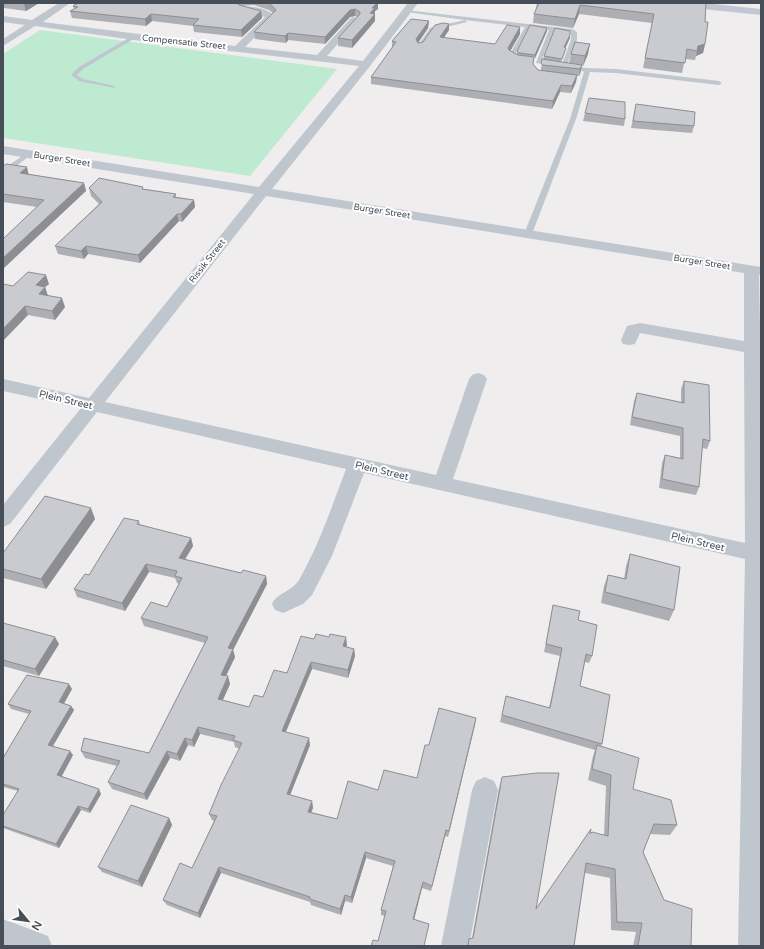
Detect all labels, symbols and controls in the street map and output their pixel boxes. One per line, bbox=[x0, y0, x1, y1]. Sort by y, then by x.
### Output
street label: Compensatie Street bbox=[141, 33, 227, 52]
street label: Burger Street bbox=[33, 150, 92, 169]
street label: Burger Street bbox=[353, 202, 412, 221]
street label: Rissik Street bbox=[187, 237, 228, 285]
street label: Burger Street bbox=[673, 253, 732, 272]
street label: Plein Street bbox=[38, 388, 94, 412]
street label: Plein Street bbox=[354, 459, 410, 483]
street label: Plein Street bbox=[670, 530, 726, 554]
north arrow bbox=[8, 901, 48, 941]
text: N bbox=[28, 919, 44, 933]

